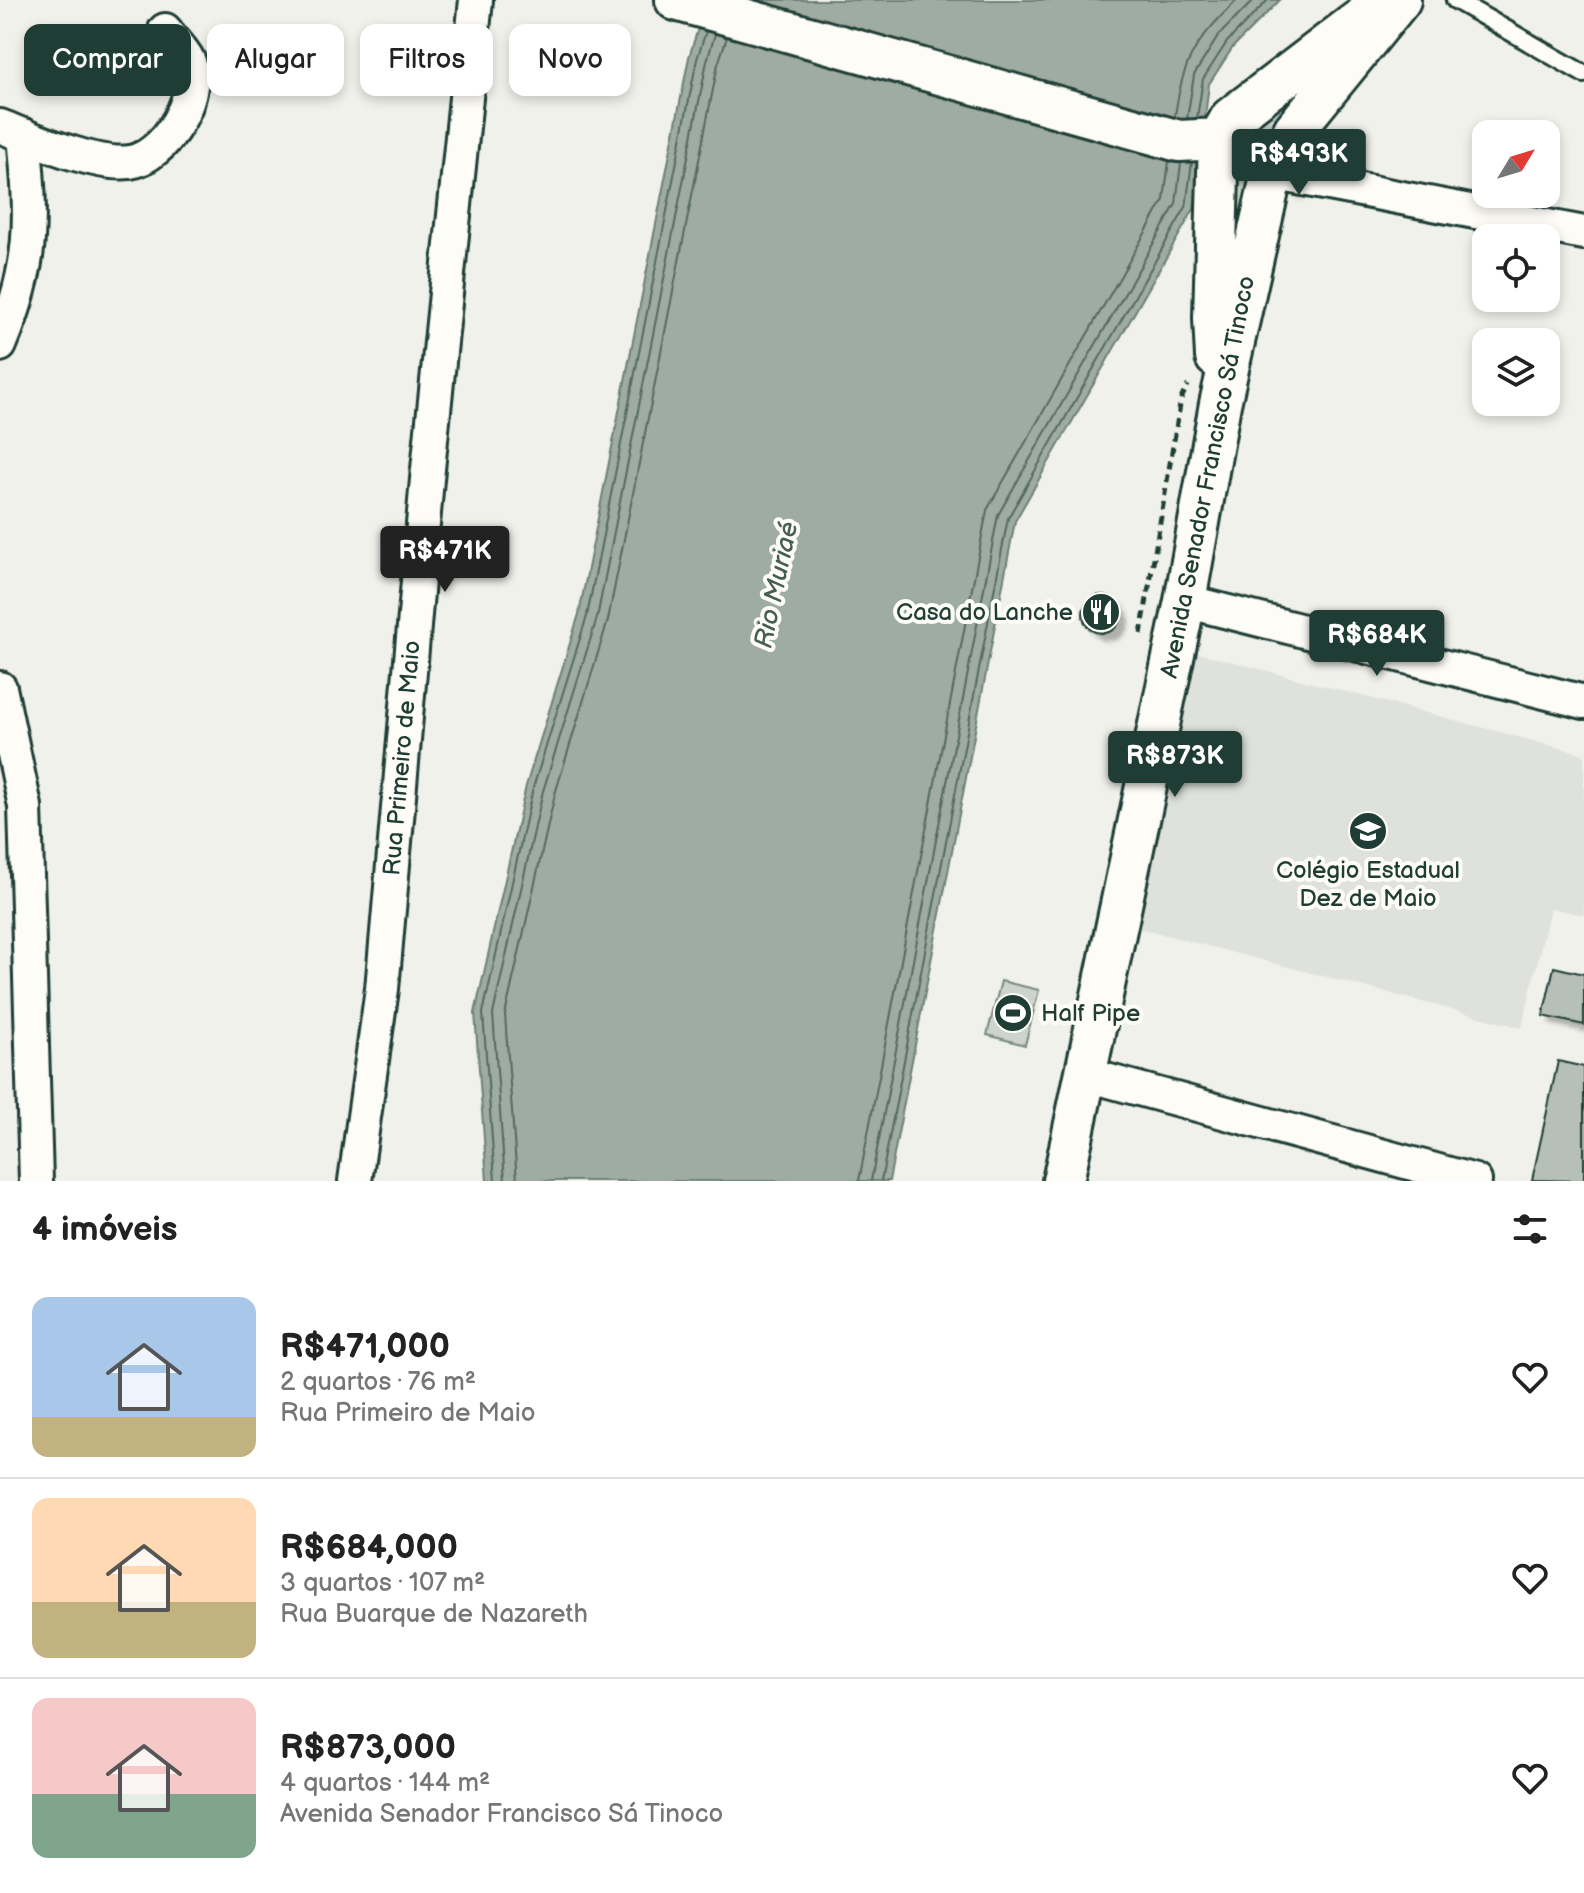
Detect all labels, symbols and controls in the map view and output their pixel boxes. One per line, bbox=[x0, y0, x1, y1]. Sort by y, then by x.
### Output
chip: Comprar bbox=[24, 24, 191, 96]
chip: Alugar bbox=[207, 24, 344, 96]
chip: Filtros bbox=[360, 24, 493, 96]
chip: Novo bbox=[509, 24, 631, 96]
north arrow bbox=[1472, 120, 1560, 208]
map controls bbox=[1472, 120, 1560, 416]
pin: R$493K bbox=[1234, 129, 1364, 197]
text: R$493K bbox=[1250, 139, 1348, 170]
button: locate bbox=[1472, 224, 1560, 312]
street label: Avenida Senador Francisco Sá Tinoco bbox=[1155, 273, 1261, 681]
button: layers bbox=[1472, 328, 1560, 416]
water label: Rio Muriaé bbox=[748, 519, 806, 651]
pin: R$471K bbox=[380, 526, 510, 594]
text: R$471K bbox=[398, 536, 492, 567]
restaurant icon: Casa do Lanche bbox=[1080, 591, 1122, 633]
place label: Casa do Lanche bbox=[896, 598, 1073, 627]
pin: R$684K bbox=[1312, 610, 1442, 678]
text: R$684K bbox=[1327, 620, 1427, 651]
street label: Rua Primeiro de Maio bbox=[377, 639, 427, 877]
pin: R$873K bbox=[1110, 731, 1240, 799]
text: R$873K bbox=[1126, 741, 1224, 772]
school or university icon: Colégio Estadual Dez de Maio bbox=[1347, 810, 1389, 852]
place label: Colégio Estadual Dez de Maio bbox=[1276, 856, 1460, 913]
sports icon: Half Pipe bbox=[992, 992, 1034, 1034]
place label: Half Pipe bbox=[1041, 999, 1140, 1028]
icon: filters bbox=[1508, 1207, 1552, 1251]
text: 4 imóveis bbox=[32, 1209, 178, 1250]
text: R$471,000 bbox=[280, 1326, 450, 1367]
icon: home bbox=[96, 1329, 192, 1425]
icon: heart bbox=[1508, 1355, 1552, 1399]
text: 2 quartos · 76 m² bbox=[280, 1367, 476, 1398]
text: Rua Primeiro de Maio bbox=[280, 1398, 536, 1429]
text: R$684,000 bbox=[280, 1527, 458, 1568]
icon: home bbox=[96, 1530, 192, 1626]
icon: heart bbox=[1508, 1556, 1552, 1600]
text: 3 quartos · 107 m² bbox=[280, 1568, 485, 1599]
text: Rua Buarque de Nazareth bbox=[280, 1599, 588, 1630]
text: R$873,000 bbox=[280, 1727, 456, 1768]
icon: home bbox=[96, 1730, 192, 1826]
icon: heart bbox=[1508, 1756, 1552, 1800]
text: 4 quartos · 144 m² bbox=[280, 1768, 490, 1799]
text: Avenida Senador Francisco Sá Tinoco bbox=[280, 1799, 723, 1830]

